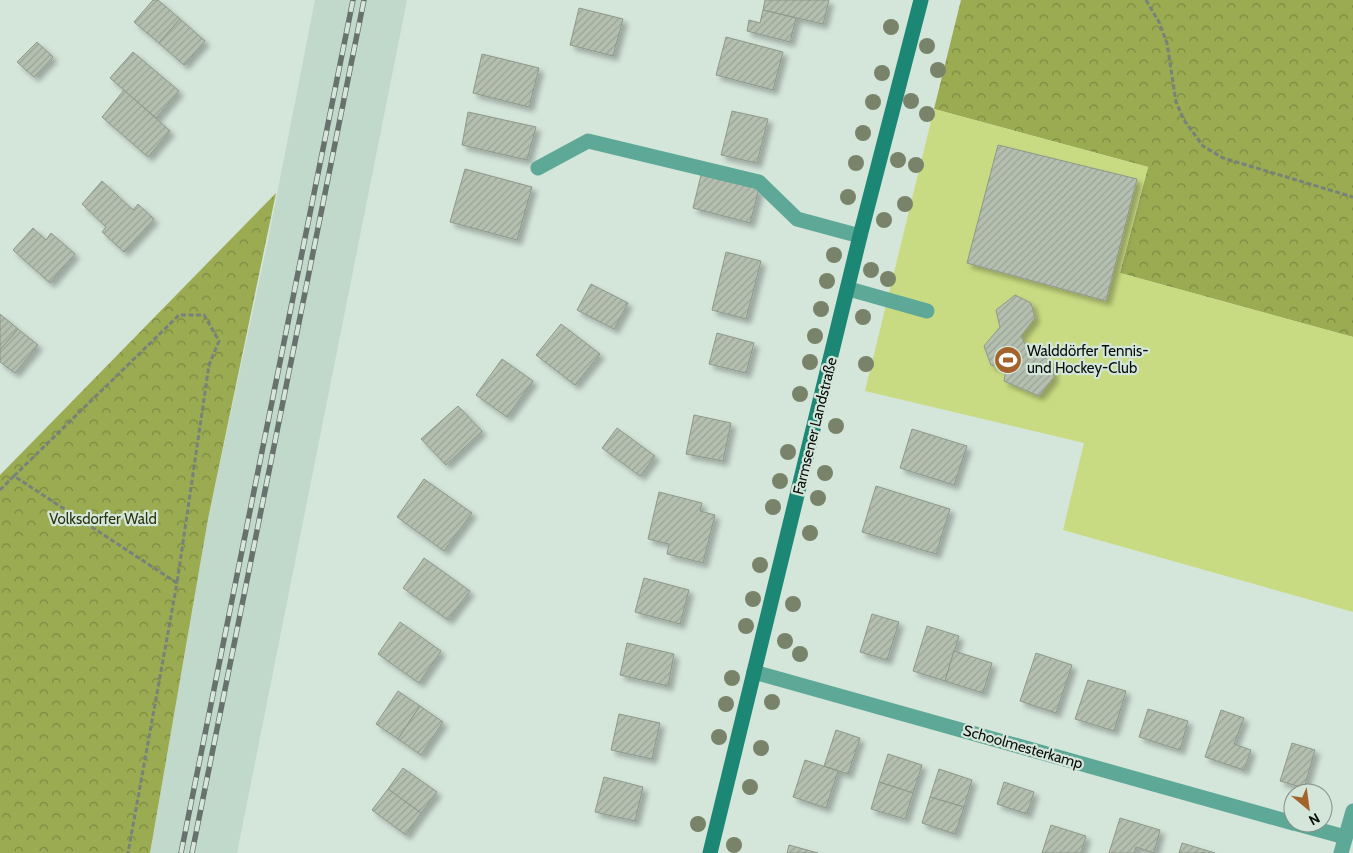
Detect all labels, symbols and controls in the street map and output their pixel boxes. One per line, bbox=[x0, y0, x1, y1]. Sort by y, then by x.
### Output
place label: Walddörfer Tennis- und Hockey-Club bbox=[1027, 342, 1149, 377]
sports icon: Walddörfer Tennis- und Hockey-Club bbox=[993, 345, 1023, 375]
street label: Farmsener Landstraße bbox=[789, 355, 841, 497]
park label: Volksdorfer Wald bbox=[49, 510, 157, 528]
street label: Schoolmesterkamp bbox=[961, 721, 1085, 773]
north arrow bbox=[1283, 783, 1333, 833]
text: N bbox=[1306, 809, 1323, 830]

